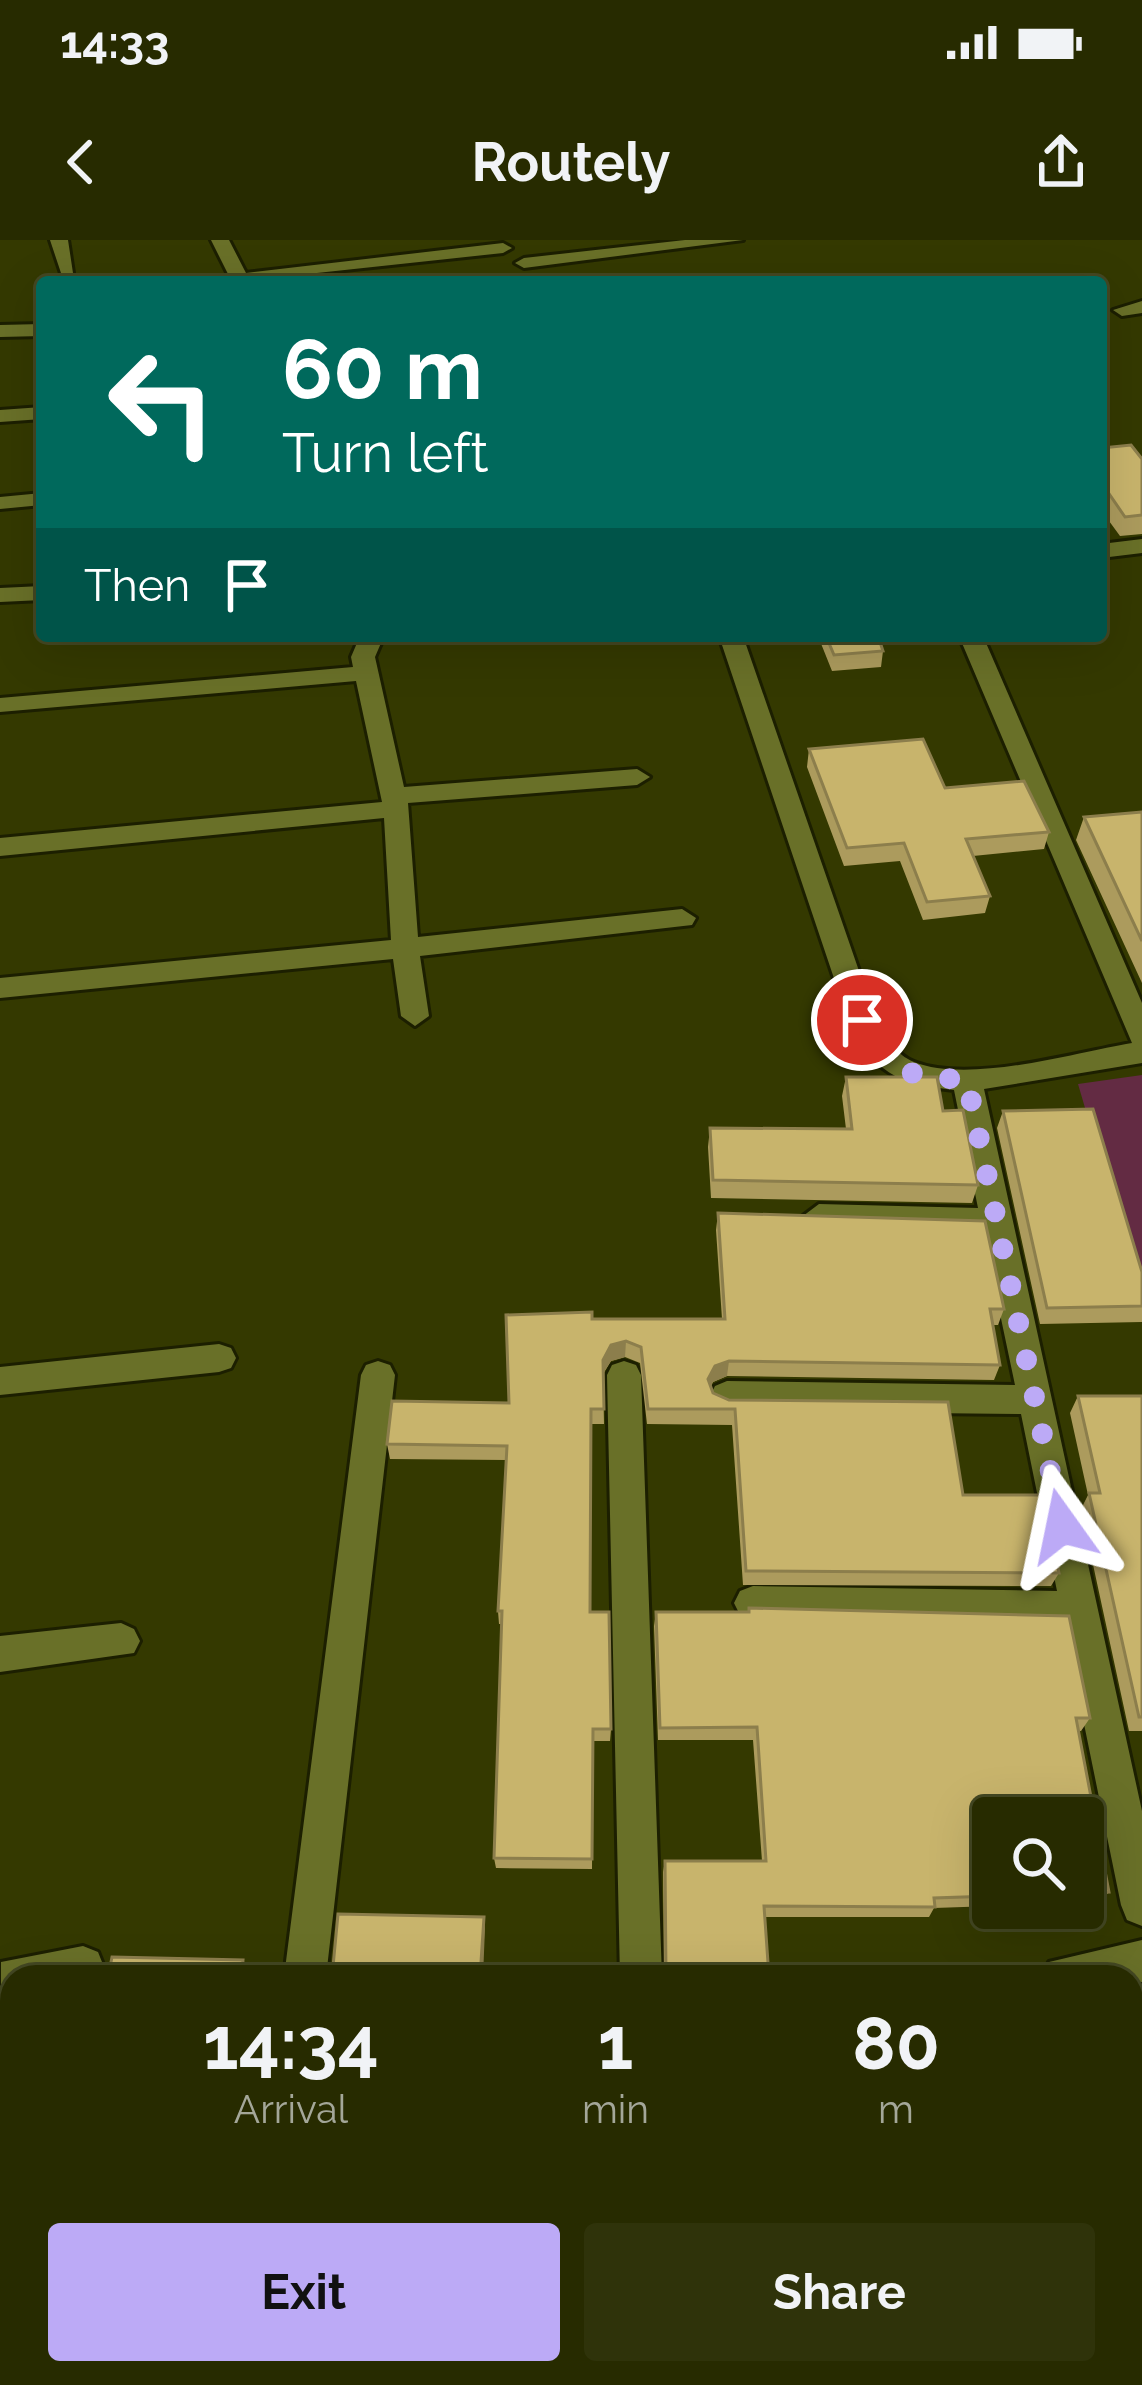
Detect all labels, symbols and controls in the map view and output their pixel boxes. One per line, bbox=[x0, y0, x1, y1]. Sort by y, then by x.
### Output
text: 14:33 bbox=[60, 16, 169, 69]
icon: back bbox=[48, 129, 114, 195]
icon: share bbox=[1028, 129, 1094, 195]
text: Routely bbox=[471, 130, 671, 194]
text: 60 m bbox=[282, 320, 483, 419]
icon: left bbox=[84, 324, 240, 480]
text: Turn left bbox=[282, 421, 489, 485]
icon: arrive bbox=[214, 552, 280, 618]
text: Then bbox=[84, 559, 190, 612]
pin bbox=[811, 969, 913, 1071]
icon: arrive bbox=[829, 987, 895, 1053]
position arrow bbox=[999, 1463, 1125, 1589]
map controls bbox=[972, 1797, 1104, 1929]
button: search bbox=[972, 1797, 1104, 1929]
text: 14:34 bbox=[203, 2001, 379, 2086]
text: 1 bbox=[598, 2001, 633, 2086]
text: 80 bbox=[852, 2001, 940, 2086]
text: Arrival bbox=[234, 2086, 348, 2132]
text: min bbox=[582, 2086, 649, 2132]
text: m bbox=[878, 2086, 914, 2132]
button: Exit bbox=[48, 2223, 560, 2361]
button: Share bbox=[584, 2223, 1095, 2361]

